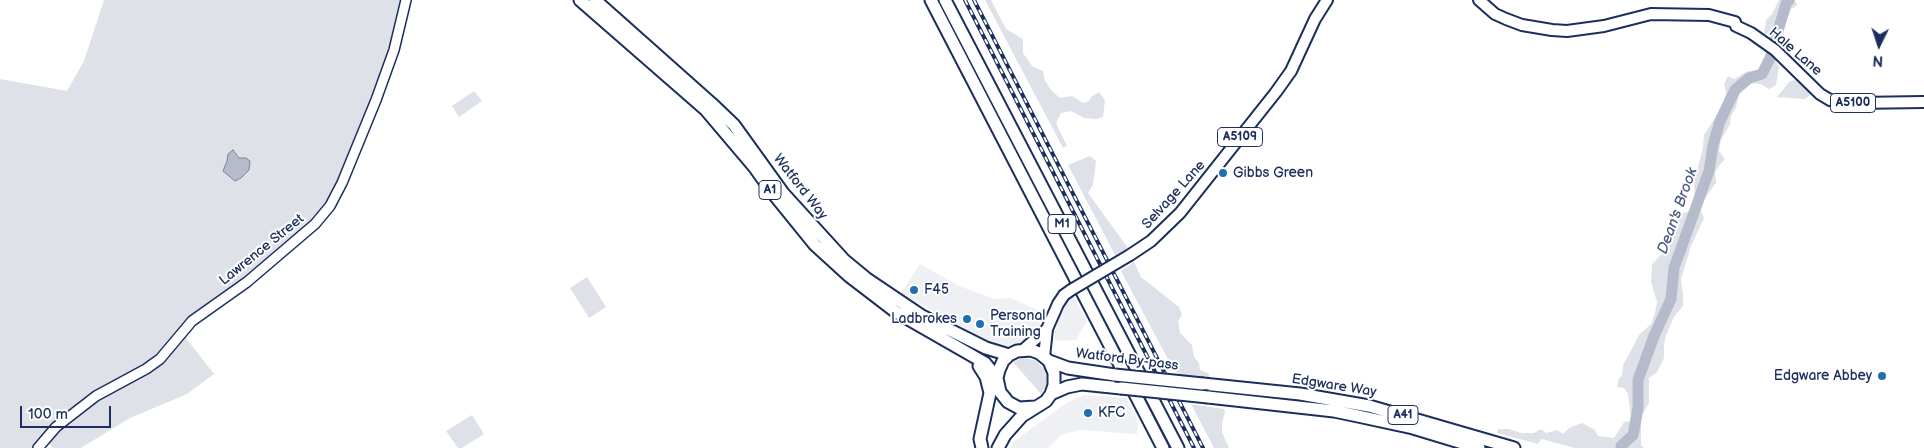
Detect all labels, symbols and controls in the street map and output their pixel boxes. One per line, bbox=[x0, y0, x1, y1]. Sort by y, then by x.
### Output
north arrow bbox=[1854, 20, 1904, 70]
street label: Hale Lane bbox=[1765, 24, 1825, 80]
text: N bbox=[1872, 52, 1884, 69]
road number: A5100 bbox=[1830, 94, 1876, 112]
road number: A5109 bbox=[1218, 128, 1262, 146]
street label: Watford Way bbox=[769, 151, 831, 223]
street label: Selvage Lane bbox=[1139, 157, 1209, 233]
place label: Gibbs Green bbox=[1233, 165, 1313, 181]
water label: Dean's Brook bbox=[1654, 165, 1702, 257]
marker: Gibbs Green bbox=[1217, 167, 1229, 179]
road number: A1 bbox=[759, 180, 781, 200]
street label: Lawrence Street bbox=[216, 211, 308, 289]
road number: M1 bbox=[1048, 214, 1076, 233]
place label: F45 bbox=[924, 282, 949, 298]
marker: F45 bbox=[908, 284, 920, 296]
place label: Personal Training bbox=[990, 308, 1045, 341]
place label: Ladbrokes bbox=[891, 311, 957, 327]
marker: Ladbrokes bbox=[961, 313, 973, 325]
marker: Personal Training bbox=[974, 318, 986, 330]
street label: Watford By-pass bbox=[1075, 345, 1179, 375]
place label: Edgware Abbey bbox=[1774, 368, 1872, 384]
marker: Edgware Abbey bbox=[1876, 370, 1888, 382]
street label: Edgware Way bbox=[1290, 371, 1378, 401]
scale bar bbox=[22, 396, 114, 428]
text: 100 m bbox=[28, 405, 68, 424]
place label: KFC bbox=[1098, 405, 1125, 421]
road number: A41 bbox=[1388, 406, 1418, 424]
marker: KFC bbox=[1082, 407, 1094, 419]

